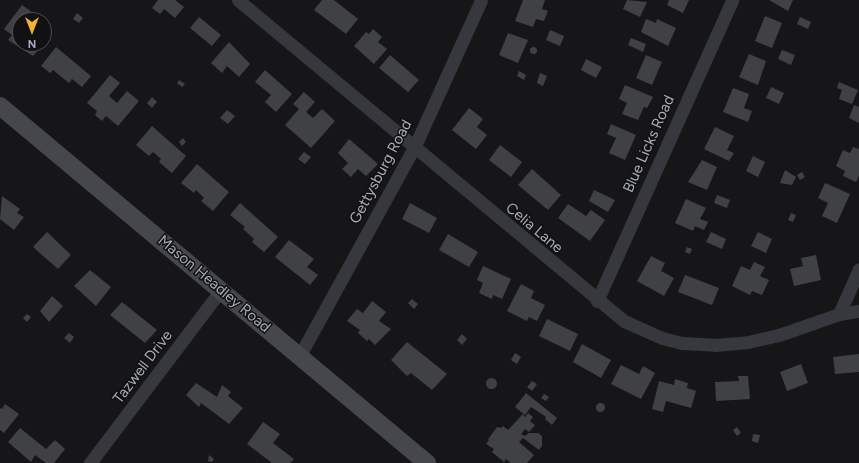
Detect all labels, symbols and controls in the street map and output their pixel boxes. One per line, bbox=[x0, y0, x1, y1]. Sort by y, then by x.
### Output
north arrow bbox=[12, 12, 52, 52]
text: N bbox=[28, 37, 36, 50]
street label: Blue Licks Road bbox=[620, 93, 678, 195]
street label: Gettysburg Road bbox=[346, 117, 416, 227]
street label: Celia Lane bbox=[502, 199, 566, 257]
street label: Mason Headley Road bbox=[154, 232, 274, 336]
street label: Tazwell Drive bbox=[110, 327, 176, 407]

